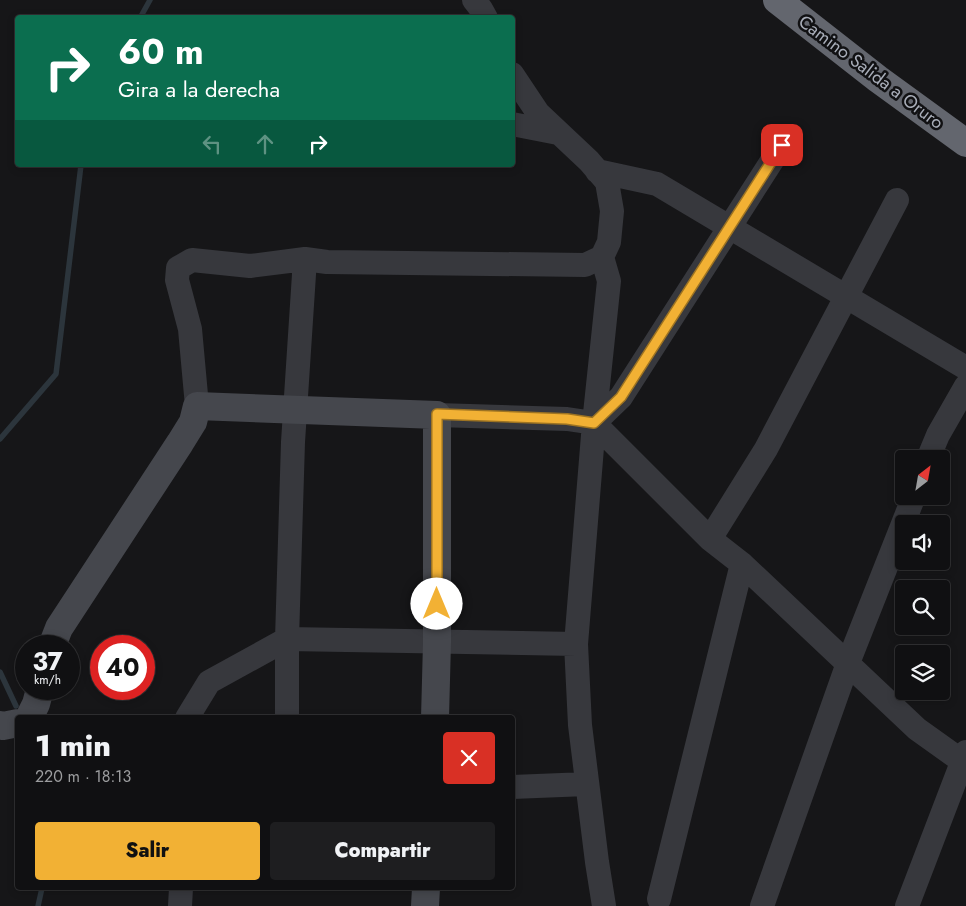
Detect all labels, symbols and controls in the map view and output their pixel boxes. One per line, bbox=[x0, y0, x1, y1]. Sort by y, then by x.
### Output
street label: Camino Salida a Oruro bbox=[793, 9, 949, 135]
text: 60 m bbox=[118, 27, 204, 77]
icon: right bbox=[35, 35, 100, 100]
text: Gira a la derecha bbox=[118, 73, 280, 105]
pin bbox=[761, 124, 803, 166]
icon: left bbox=[198, 130, 226, 158]
icon: ahead bbox=[251, 130, 279, 158]
icon: right bbox=[304, 130, 332, 158]
icon: arrive bbox=[768, 131, 796, 159]
north arrow bbox=[895, 450, 950, 505]
map controls bbox=[895, 450, 950, 700]
button: sound bbox=[895, 515, 950, 570]
position arrow bbox=[410, 577, 462, 629]
button: search bbox=[895, 580, 950, 635]
speed limit sign: 40 bbox=[90, 635, 155, 700]
text: 37 bbox=[32, 643, 63, 679]
button: layers bbox=[895, 645, 950, 700]
text: km/h bbox=[34, 671, 61, 689]
text: 1 min bbox=[35, 724, 111, 767]
button: close bbox=[443, 732, 495, 784]
text: 220 m · 18:13 bbox=[35, 765, 131, 788]
button: Salir bbox=[35, 822, 260, 880]
button: Compartir bbox=[270, 822, 495, 880]

